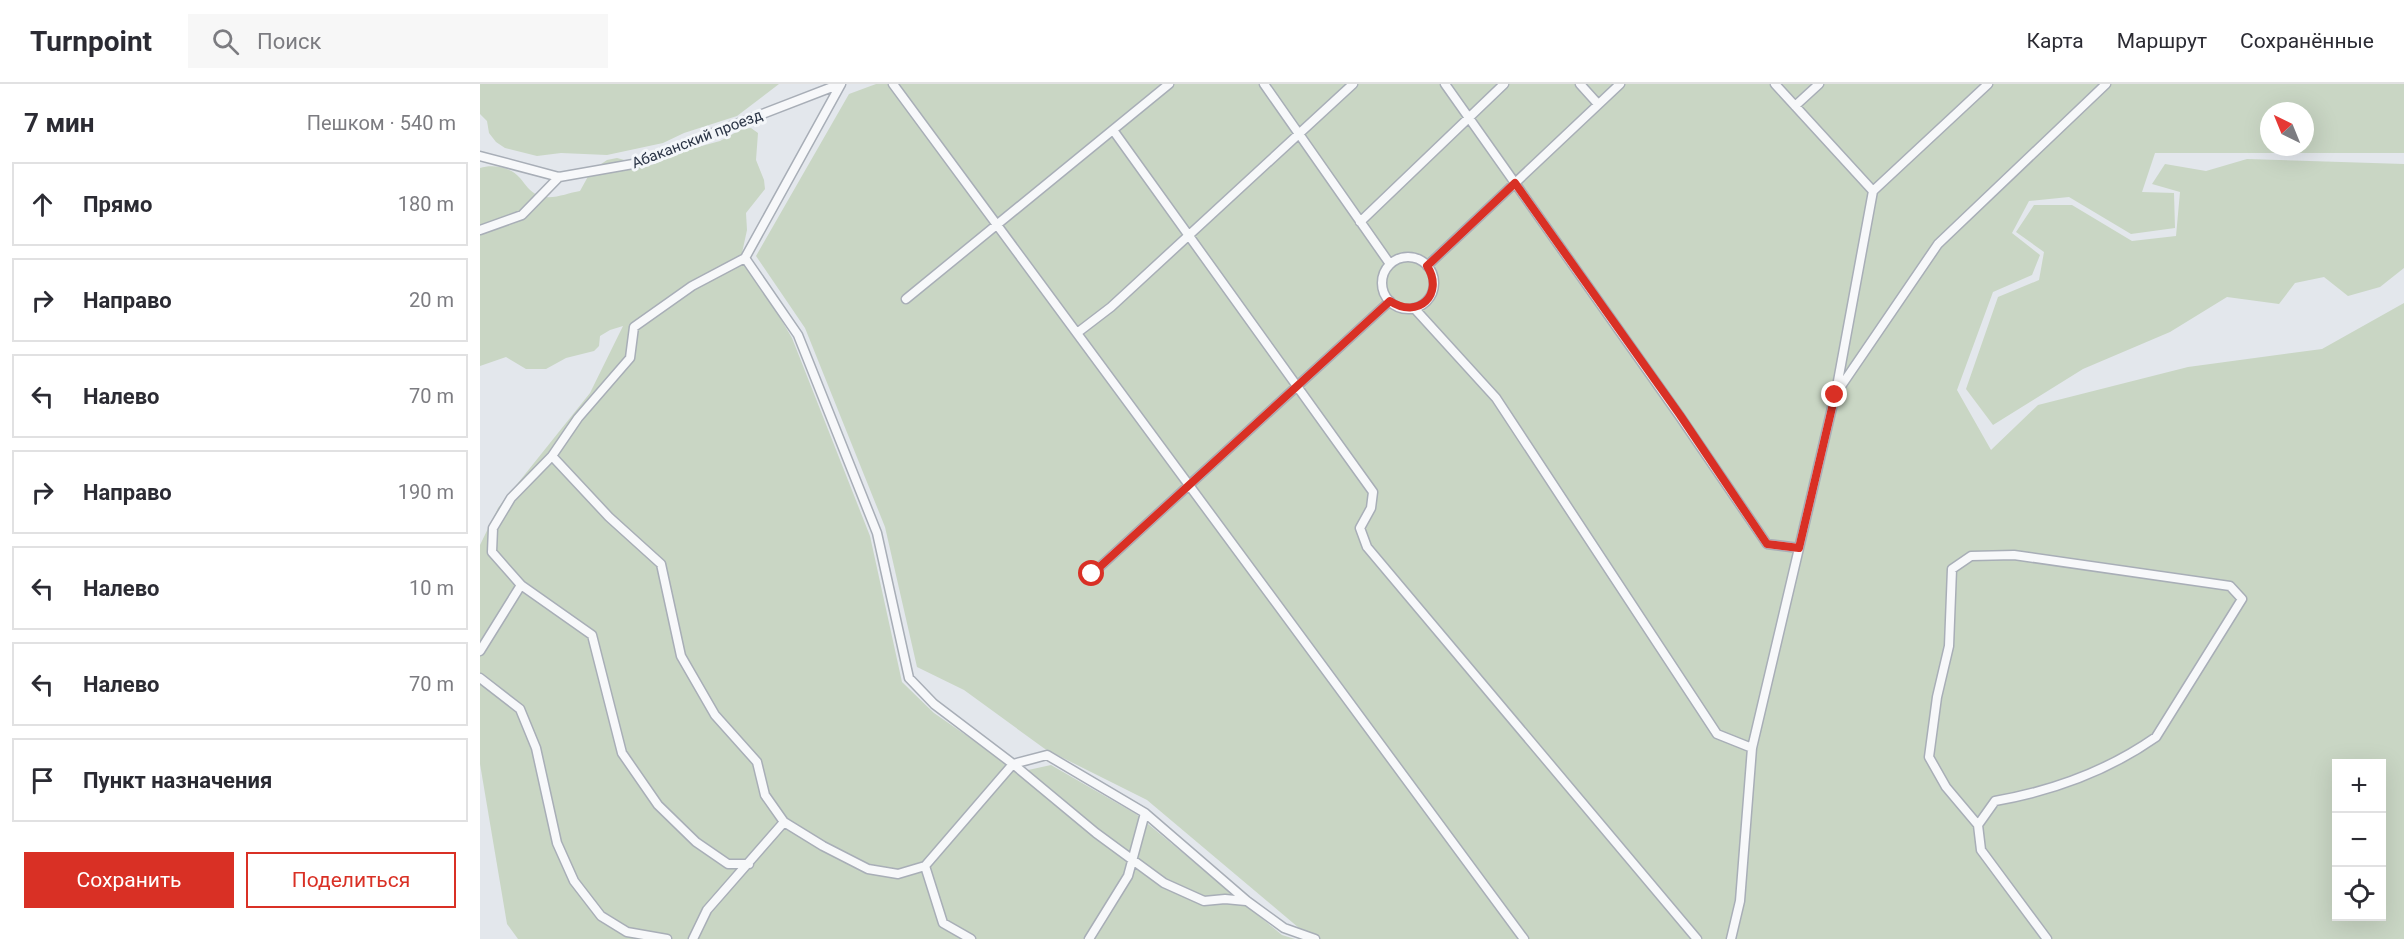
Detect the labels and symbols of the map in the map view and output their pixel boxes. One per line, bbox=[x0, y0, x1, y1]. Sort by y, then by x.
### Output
north arrow bbox=[2260, 102, 2314, 156]
street label: Абаканский проезд bbox=[629, 106, 765, 172]
route end bbox=[1821, 381, 1847, 407]
route start bbox=[1078, 560, 1104, 586]

